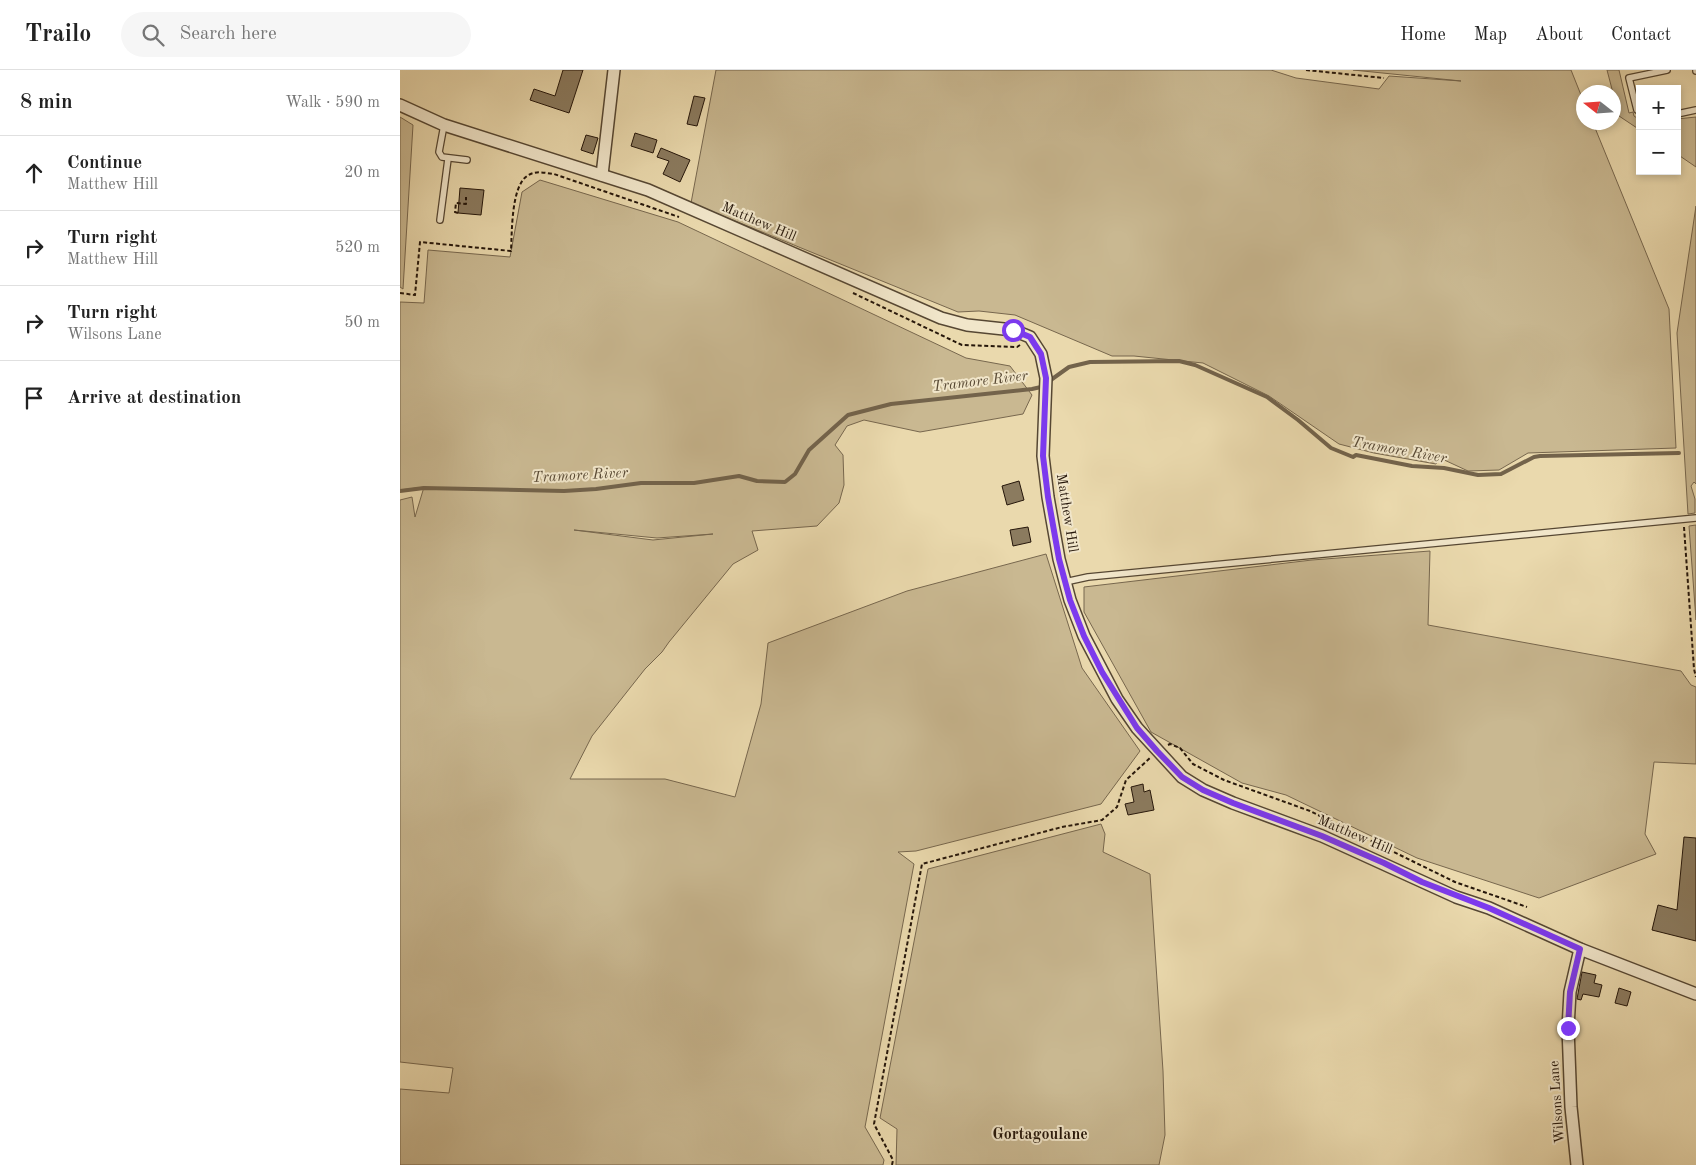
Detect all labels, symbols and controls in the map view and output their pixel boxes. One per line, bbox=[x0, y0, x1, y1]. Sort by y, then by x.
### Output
search box bbox=[121, 12, 471, 57]
icon: search bbox=[139, 21, 167, 49]
text: Trailo bbox=[25, 23, 91, 47]
text: Search here bbox=[179, 25, 277, 44]
text: Home bbox=[1400, 26, 1446, 44]
text: Map bbox=[1474, 26, 1507, 44]
text: About bbox=[1535, 26, 1583, 44]
text: Contact bbox=[1611, 26, 1671, 44]
north arrow bbox=[1576, 85, 1621, 130]
map controls bbox=[1636, 85, 1681, 175]
button: + bbox=[1636, 85, 1681, 130]
text: 8 min bbox=[20, 92, 73, 113]
text: Walk · 590 m bbox=[285, 95, 380, 111]
button: − bbox=[1636, 130, 1681, 175]
text: Continue bbox=[67, 154, 142, 173]
icon: ahead bbox=[20, 159, 48, 187]
text: 20 m bbox=[344, 165, 380, 181]
text: Matthew Hill bbox=[67, 177, 158, 193]
street label: Matthew Hill bbox=[720, 200, 799, 244]
text: Turn right bbox=[67, 229, 157, 248]
icon: right bbox=[20, 234, 48, 262]
text: 520 m bbox=[335, 240, 380, 256]
text: Matthew Hill bbox=[67, 252, 158, 268]
text: Turn right bbox=[67, 304, 157, 323]
icon: right bbox=[20, 309, 48, 337]
text: 50 m bbox=[344, 315, 380, 331]
route start bbox=[1002, 319, 1025, 342]
text: Wilsons Lane bbox=[67, 327, 162, 343]
water label: Tramore River bbox=[931, 369, 1029, 395]
icon: arrive bbox=[20, 384, 48, 412]
text: Arrive at destination bbox=[67, 389, 241, 408]
water label: Tramore River bbox=[1350, 435, 1448, 467]
water label: Tramore River bbox=[532, 466, 629, 486]
street label: Matthew Hill bbox=[1054, 473, 1080, 554]
street label: Matthew Hill bbox=[1316, 813, 1395, 857]
route end bbox=[1557, 1017, 1580, 1040]
street label: Wilsons Lane bbox=[1547, 1060, 1567, 1144]
district label: Gortagoulane bbox=[992, 1127, 1088, 1143]

